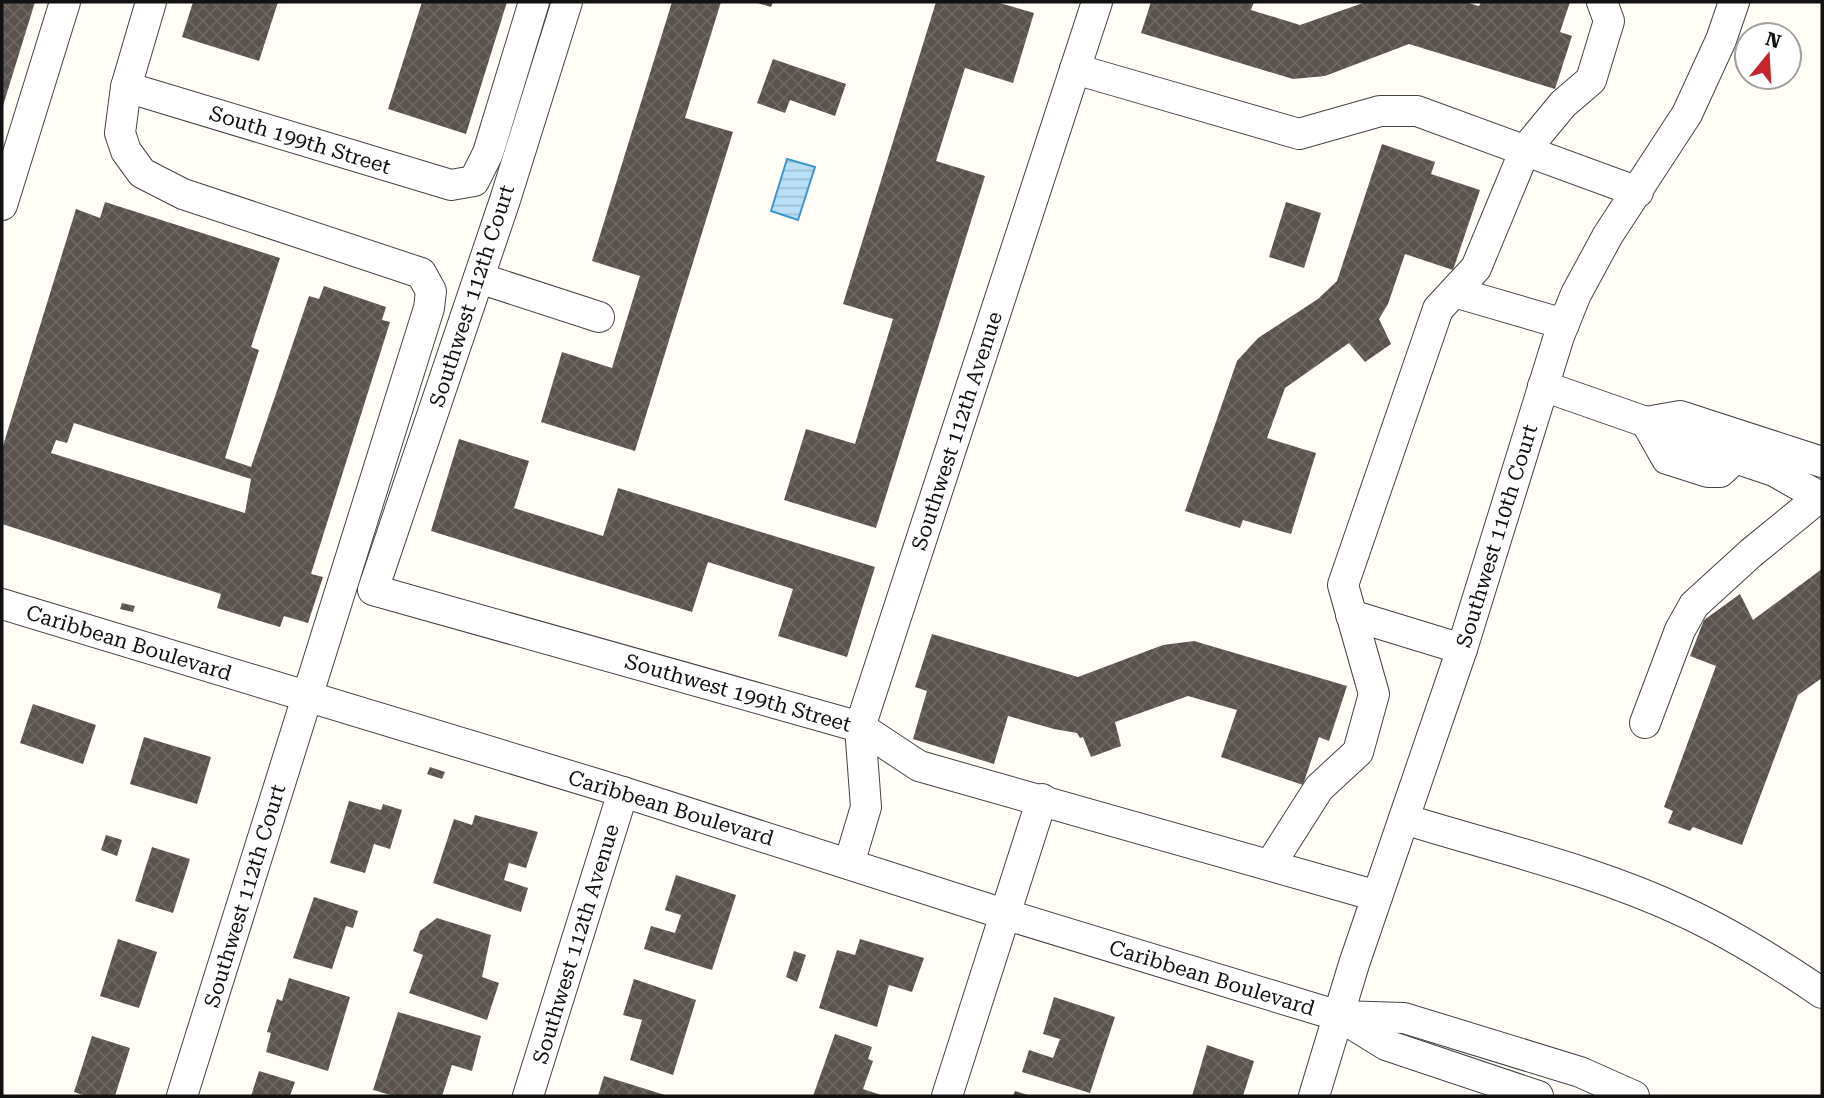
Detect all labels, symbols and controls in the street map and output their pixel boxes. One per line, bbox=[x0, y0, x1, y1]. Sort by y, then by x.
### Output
north arrow bbox=[1733, 21, 1803, 91]
text: N bbox=[1763, 27, 1784, 54]
street label: South 199th Street bbox=[206, 101, 394, 179]
street label: Southwest 112th Court bbox=[425, 182, 519, 410]
street label: Southwest 112th Avenue bbox=[907, 309, 1007, 553]
street label: Southwest 110th Court bbox=[1452, 421, 1542, 650]
street label: Caribbean Boulevard bbox=[23, 600, 235, 686]
street label: Southwest 199th Street bbox=[622, 649, 854, 737]
street label: Caribbean Boulevard bbox=[565, 765, 777, 851]
street label: Southwest 112th Court bbox=[200, 781, 290, 1010]
street label: Southwest 112th Avenue bbox=[528, 821, 624, 1067]
street label: Caribbean Boulevard bbox=[1106, 935, 1318, 1021]

